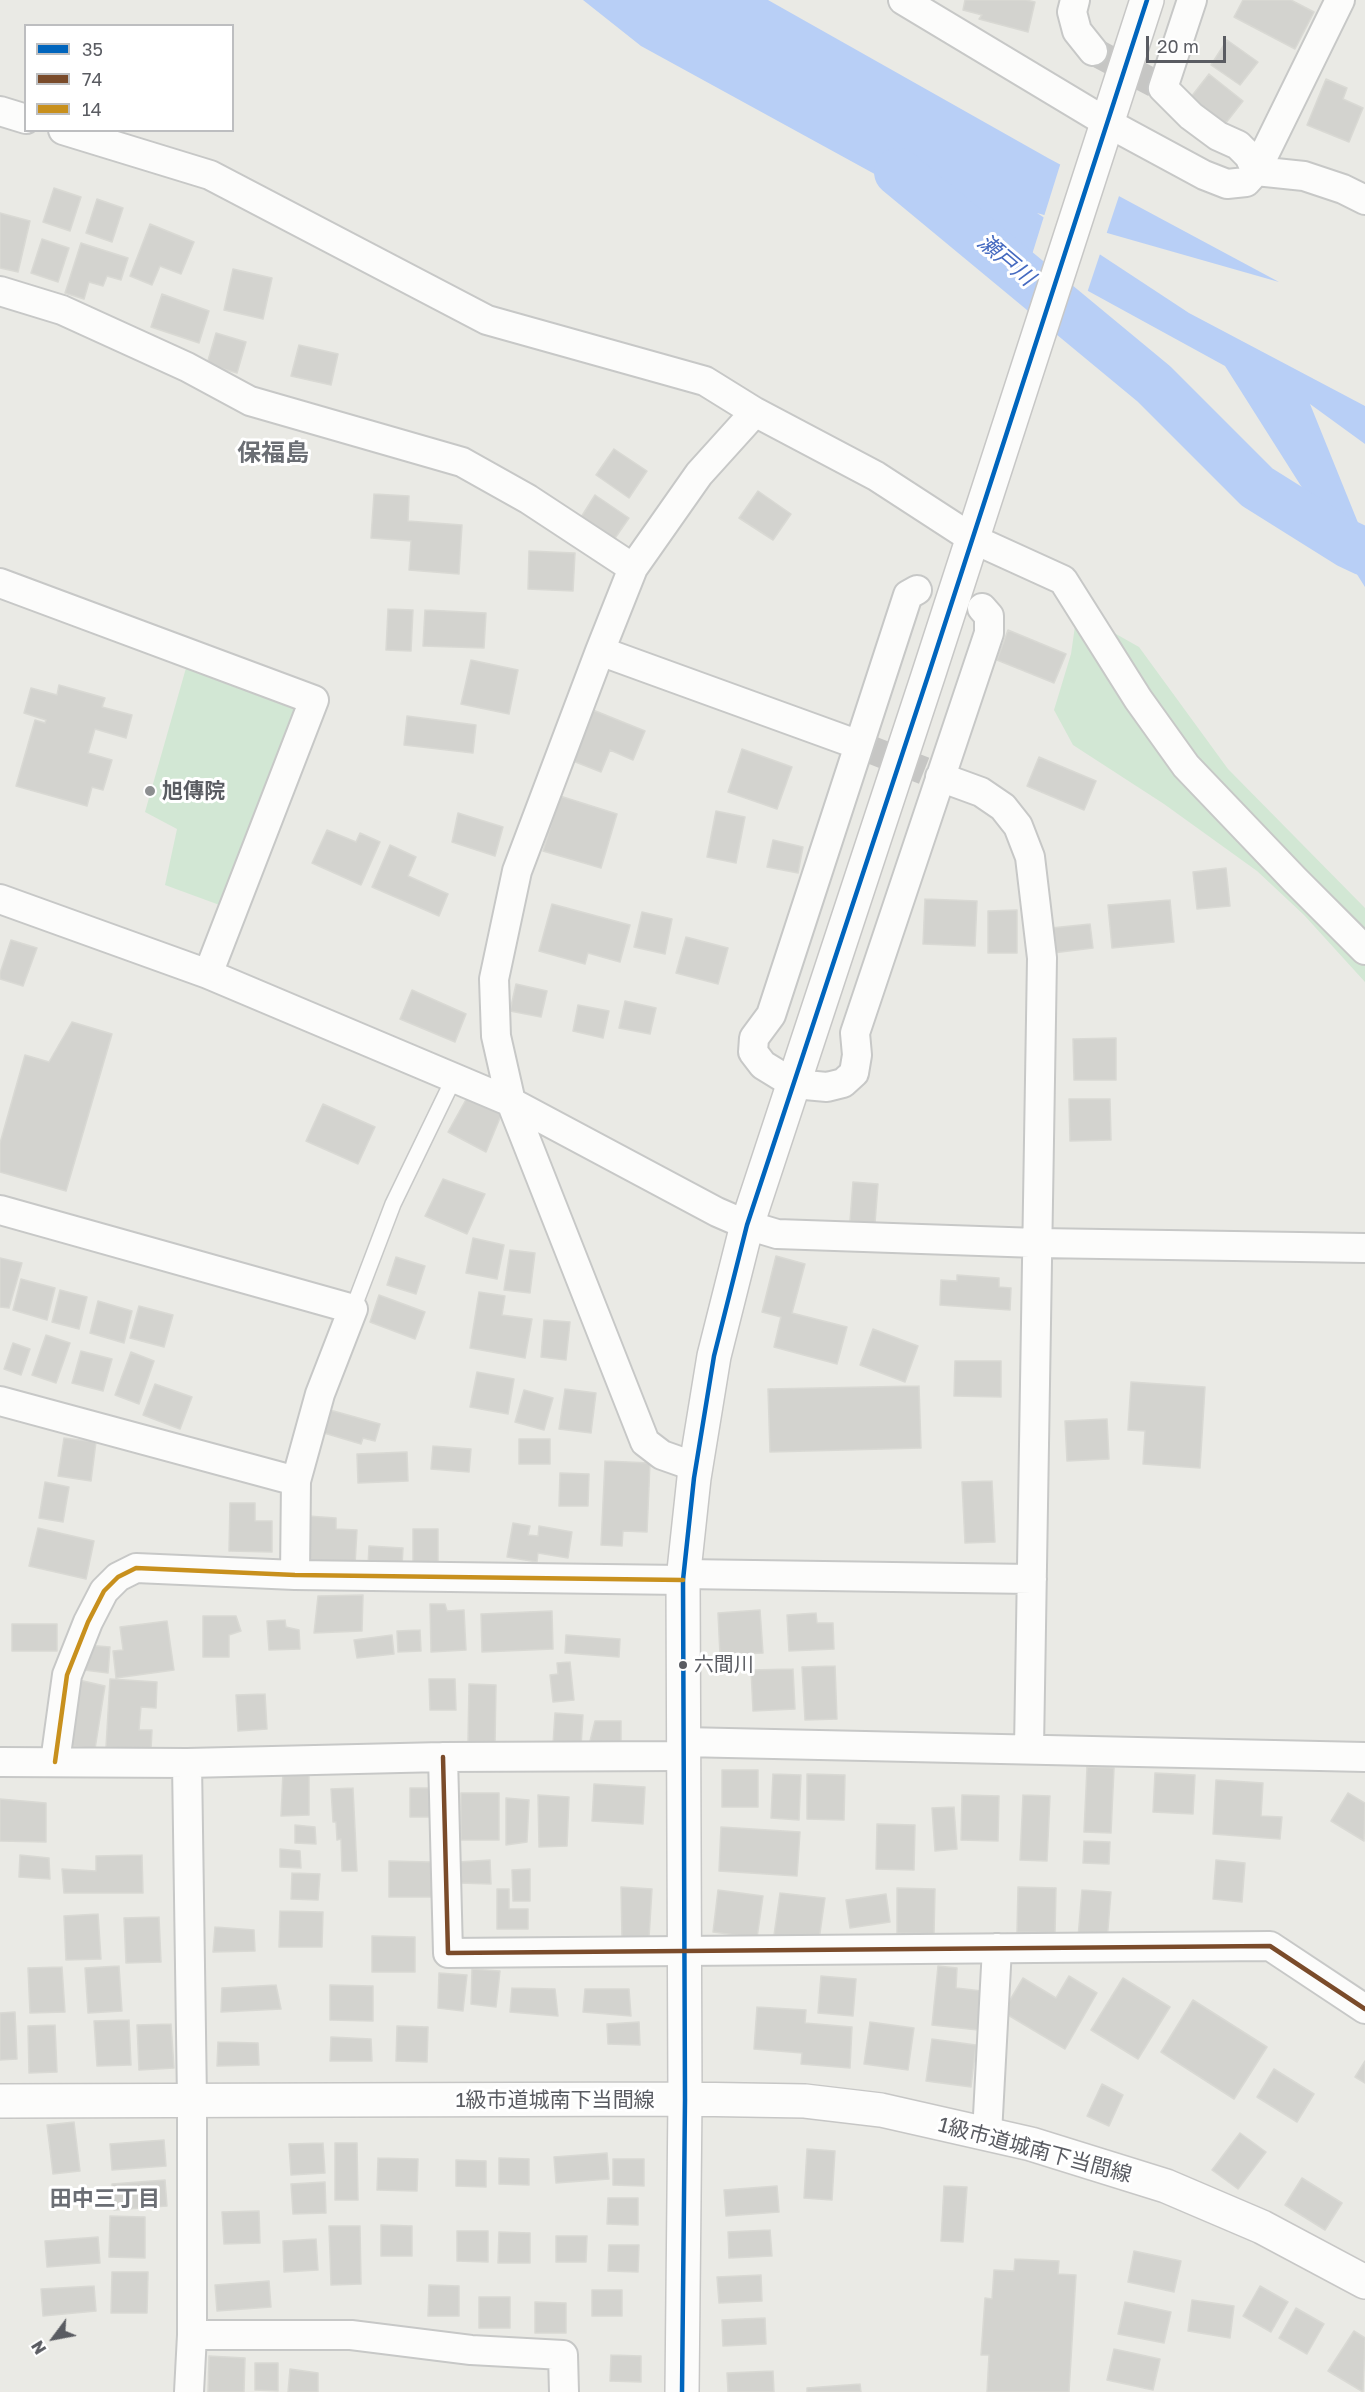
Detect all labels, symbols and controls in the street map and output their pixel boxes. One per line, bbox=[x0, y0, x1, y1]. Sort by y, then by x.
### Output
legend bbox=[24, 24, 234, 132]
scale bar bbox=[1149, 24, 1228, 62]
text: 20 m bbox=[1157, 35, 1199, 57]
text: 35 bbox=[82, 38, 103, 60]
text: 74 bbox=[82, 68, 103, 90]
text: 14 bbox=[82, 98, 102, 120]
water label: 瀬戸川 bbox=[972, 229, 1040, 291]
district label: 保福島 bbox=[237, 439, 309, 467]
place label: 旭傳院 bbox=[162, 778, 225, 804]
marker: 旭傳院 bbox=[143, 784, 157, 798]
place label: 六間川 bbox=[694, 1653, 754, 1677]
marker: 六間川 bbox=[677, 1659, 689, 1671]
street label: 1級市道城南下当間線 bbox=[455, 2087, 655, 2113]
street label: 1級市道城南下当間線 bbox=[936, 2112, 1134, 2188]
district label: 田中三丁目 bbox=[50, 2186, 160, 2212]
north arrow bbox=[24, 2308, 84, 2368]
text: N bbox=[27, 2337, 50, 2358]

